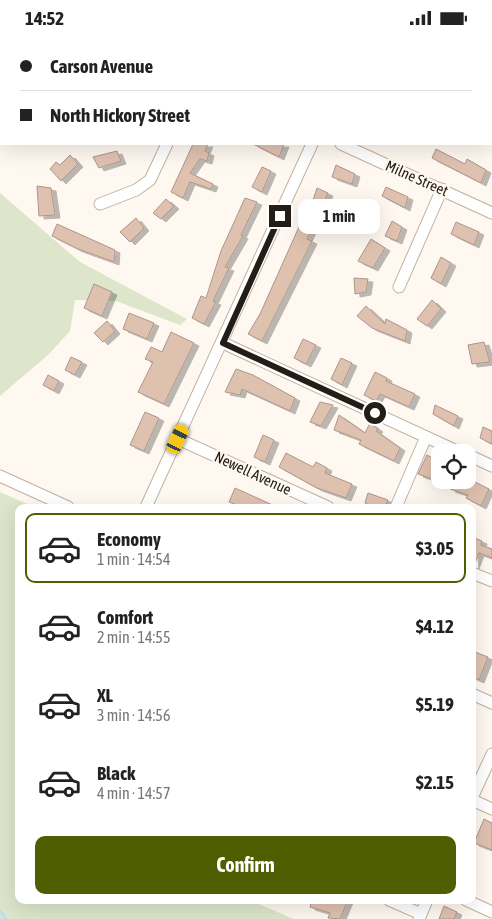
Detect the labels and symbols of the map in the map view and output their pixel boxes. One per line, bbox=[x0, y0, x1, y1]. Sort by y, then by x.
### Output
street label: Milne Street bbox=[383, 157, 451, 199]
callout: 1 min bbox=[298, 199, 380, 233]
route end bbox=[269, 205, 291, 227]
route start bbox=[364, 402, 386, 424]
car bbox=[164, 422, 191, 456]
street label: Newell Avenue bbox=[212, 448, 294, 498]

